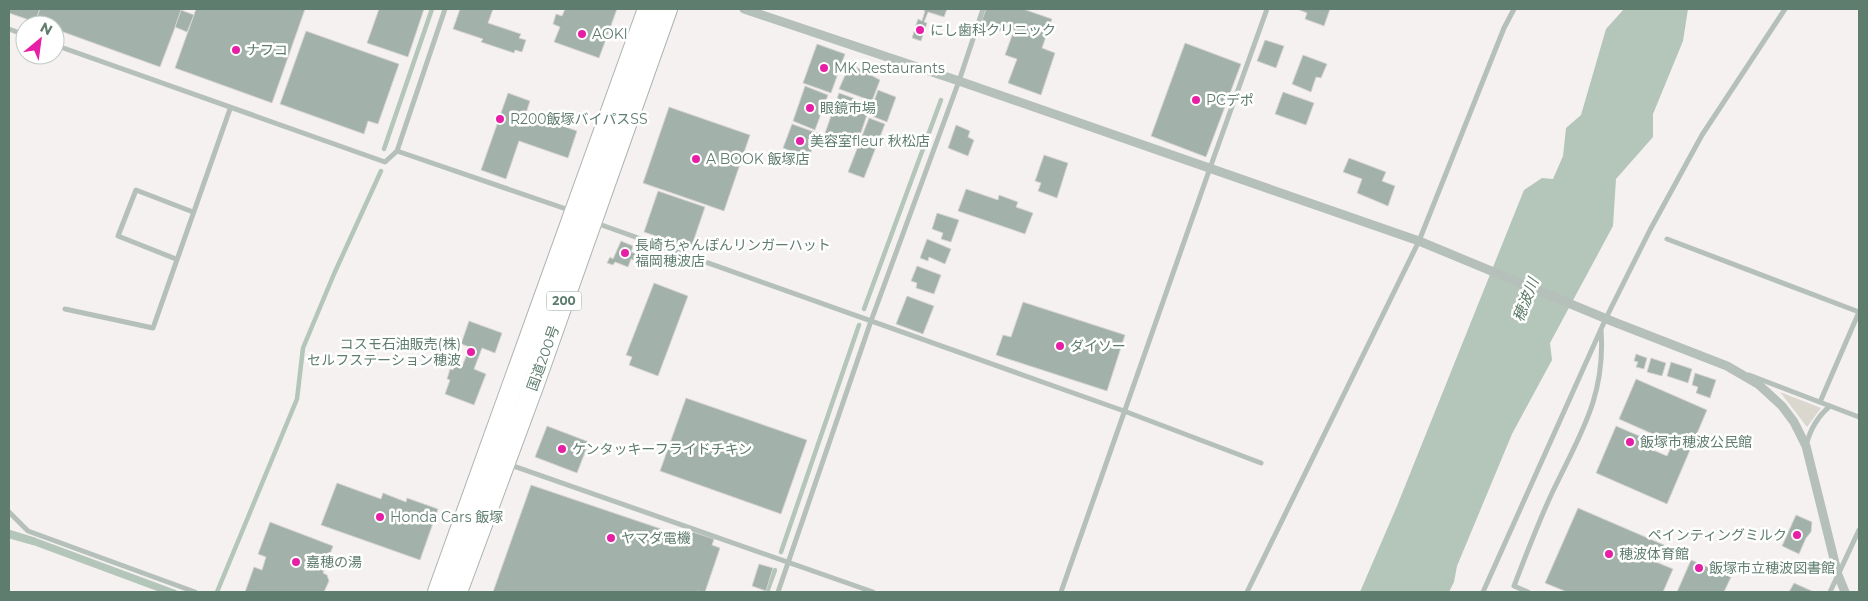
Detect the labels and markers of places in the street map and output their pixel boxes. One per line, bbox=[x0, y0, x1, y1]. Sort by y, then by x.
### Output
place label: にし歯科クリニック bbox=[930, 21, 1056, 39]
marker: にし歯科クリニック bbox=[914, 24, 926, 36]
place label: AOKI bbox=[592, 25, 628, 43]
marker: AOKI bbox=[576, 28, 588, 40]
place label: ナフコ bbox=[246, 41, 288, 59]
marker: ナフコ bbox=[230, 44, 242, 56]
place label: MK Restaurants bbox=[834, 59, 945, 77]
marker: MK Restaurants bbox=[818, 62, 830, 74]
place label: PCデポ bbox=[1206, 91, 1254, 109]
marker: PCデポ bbox=[1190, 94, 1202, 106]
place label: 眼鏡市場 bbox=[820, 99, 876, 117]
marker: 眼鏡市場 bbox=[804, 102, 816, 114]
place label: R200飯塚バイパスSS bbox=[510, 110, 648, 128]
marker: R200飯塚バイパスSS bbox=[494, 113, 506, 125]
place label: 美容室fleur 秋松店 bbox=[810, 132, 930, 150]
marker: 美容室fleur 秋松店 bbox=[794, 135, 806, 147]
place label: A BOOK 飯塚店 bbox=[706, 150, 809, 168]
marker: A BOOK 飯塚店 bbox=[690, 153, 702, 165]
place label: 長崎ちゃんぽんリンガーハット 福岡穂波店 bbox=[635, 236, 831, 270]
marker: 長崎ちゃんぽんリンガーハット 福岡穂波店 bbox=[619, 247, 631, 259]
place label: コスモ石油販売(株) セルフステーション穂波 bbox=[307, 335, 461, 369]
place label: ダイソー bbox=[1070, 337, 1126, 355]
marker: ダイソー bbox=[1054, 340, 1066, 352]
marker: コスモ石油販売(株) セルフステーション穂波 bbox=[465, 346, 477, 358]
place label: 飯塚市穂波公民館 bbox=[1640, 433, 1752, 451]
marker: 飯塚市穂波公民館 bbox=[1624, 436, 1636, 448]
place label: ケンタッキーフライドチキン bbox=[572, 440, 752, 458]
marker: ケンタッキーフライドチキン bbox=[556, 443, 568, 455]
place label: Honda Cars 飯塚 bbox=[390, 508, 503, 526]
marker: Honda Cars 飯塚 bbox=[374, 511, 386, 523]
place label: ペインティングミルク bbox=[1648, 526, 1787, 544]
place label: ヤマダ電機 bbox=[621, 529, 691, 547]
marker: ペインティングミルク bbox=[1791, 529, 1803, 541]
marker: ヤマダ電機 bbox=[605, 532, 617, 544]
place label: 穂波体育館 bbox=[1619, 545, 1689, 563]
marker: 穂波体育館 bbox=[1603, 548, 1615, 560]
place label: 嘉穂の湯 bbox=[306, 553, 362, 571]
marker: 嘉穂の湯 bbox=[290, 556, 302, 568]
place label: 飯塚市立穂波図書館 bbox=[1709, 559, 1835, 577]
marker: 飯塚市立穂波図書館 bbox=[1693, 562, 1705, 574]

